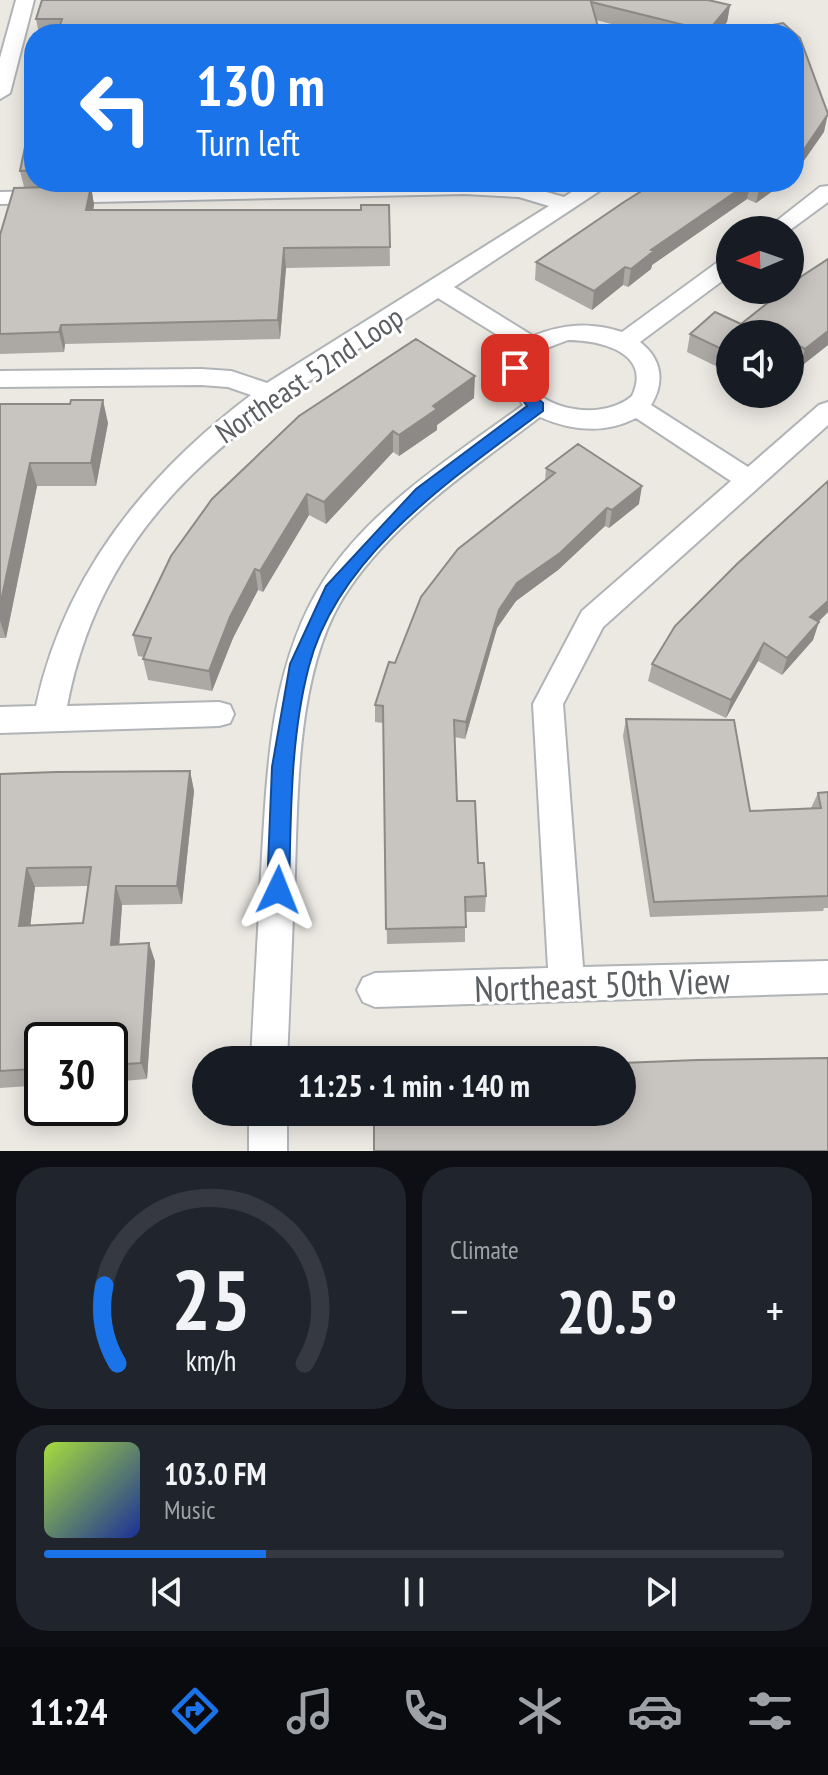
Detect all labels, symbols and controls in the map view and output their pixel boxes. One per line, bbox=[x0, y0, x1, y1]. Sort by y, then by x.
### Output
text: 130 m bbox=[196, 49, 325, 121]
icon: left bbox=[64, 56, 168, 160]
text: Turn left bbox=[196, 119, 300, 166]
north arrow bbox=[716, 216, 804, 304]
map controls bbox=[716, 216, 804, 408]
street label: Northeast 52nd Loop bbox=[208, 297, 410, 451]
button: sound bbox=[716, 320, 804, 408]
pin bbox=[481, 334, 549, 402]
icon: arrive bbox=[493, 346, 537, 390]
position arrow bbox=[236, 848, 320, 932]
street label: Northeast 50th View bbox=[473, 956, 731, 1012]
speed limit sign: 30 bbox=[24, 1022, 128, 1126]
text: 11:25 · 1 min · 140 m bbox=[298, 1066, 530, 1105]
text: Climate bbox=[450, 1233, 519, 1266]
text: 25 bbox=[171, 1245, 251, 1353]
text: 20.5° bbox=[557, 1272, 677, 1350]
text: − bbox=[450, 1282, 468, 1339]
text: + bbox=[766, 1282, 784, 1339]
text: km/h bbox=[186, 1342, 236, 1379]
text: 103.0 FM bbox=[164, 1454, 266, 1493]
text: Music bbox=[164, 1493, 216, 1526]
icon: previous bbox=[145, 1570, 189, 1614]
icon: pause bbox=[392, 1570, 436, 1614]
icon: next bbox=[639, 1570, 683, 1614]
icon: directions bbox=[167, 1683, 223, 1739]
icon: music bbox=[282, 1683, 338, 1739]
icon: phone bbox=[397, 1683, 453, 1739]
icon: climate bbox=[512, 1683, 568, 1739]
icon: car bbox=[627, 1683, 683, 1739]
icon: filters bbox=[742, 1683, 798, 1739]
text: 11:24 bbox=[30, 1688, 107, 1735]

